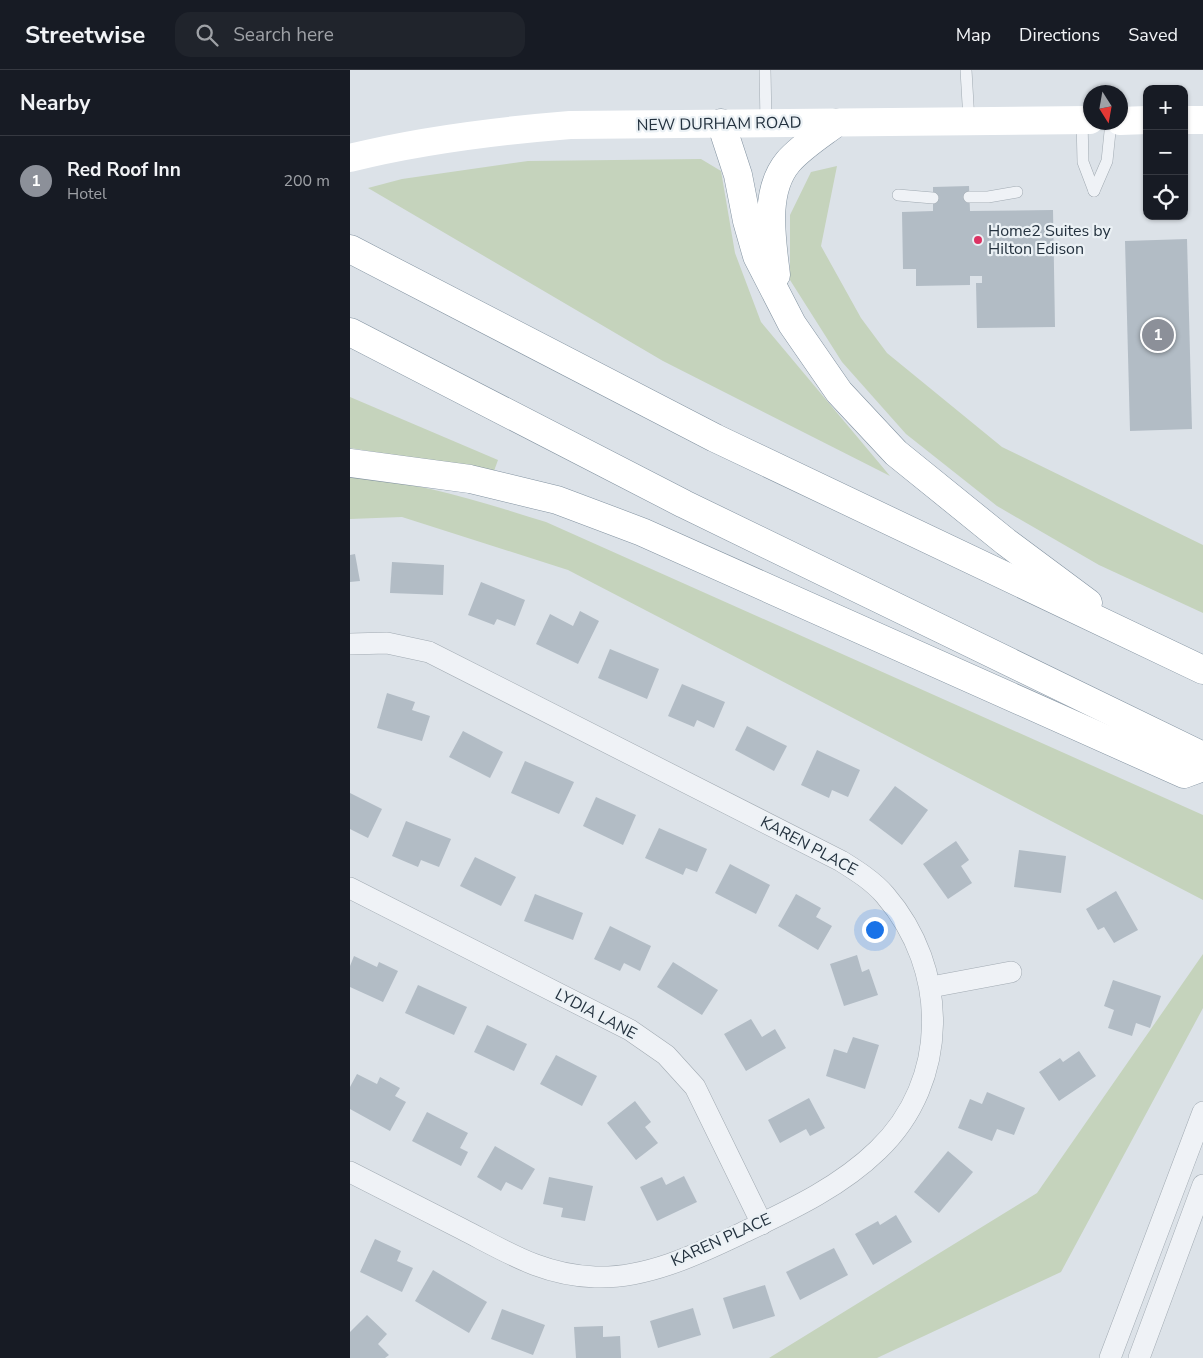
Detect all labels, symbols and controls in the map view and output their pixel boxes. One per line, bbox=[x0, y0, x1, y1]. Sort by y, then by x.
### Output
search box bbox=[175, 12, 525, 57]
text: Streetwise bbox=[25, 19, 145, 51]
icon: search bbox=[193, 21, 221, 49]
text: Search here bbox=[233, 22, 334, 48]
text: Map bbox=[956, 23, 991, 47]
text: Directions bbox=[1019, 23, 1100, 47]
text: Saved bbox=[1128, 23, 1178, 47]
north arrow bbox=[1083, 85, 1128, 130]
map controls bbox=[1143, 85, 1188, 220]
button: + bbox=[1143, 85, 1188, 130]
text: Nearby bbox=[20, 89, 90, 117]
street label: NEW DURHAM ROAD bbox=[636, 112, 802, 136]
button: − bbox=[1143, 130, 1188, 175]
text: Red Roof Inn bbox=[67, 157, 181, 183]
text: 1 bbox=[31, 170, 41, 192]
text: 200 m bbox=[283, 170, 330, 192]
button: locate bbox=[1143, 175, 1188, 220]
text: Hotel bbox=[67, 183, 107, 205]
place label: Home2 Suites by Hilton Edison bbox=[988, 220, 1112, 260]
marker: Home2 Suites by Hilton Edison bbox=[972, 234, 984, 246]
pin: 1 bbox=[1142, 316, 1174, 354]
street label: KAREN PLACE bbox=[756, 811, 862, 881]
your location bbox=[862, 917, 888, 943]
street label: LYDIA LANE bbox=[551, 983, 641, 1045]
street label: KAREN PLACE bbox=[668, 1208, 774, 1272]

